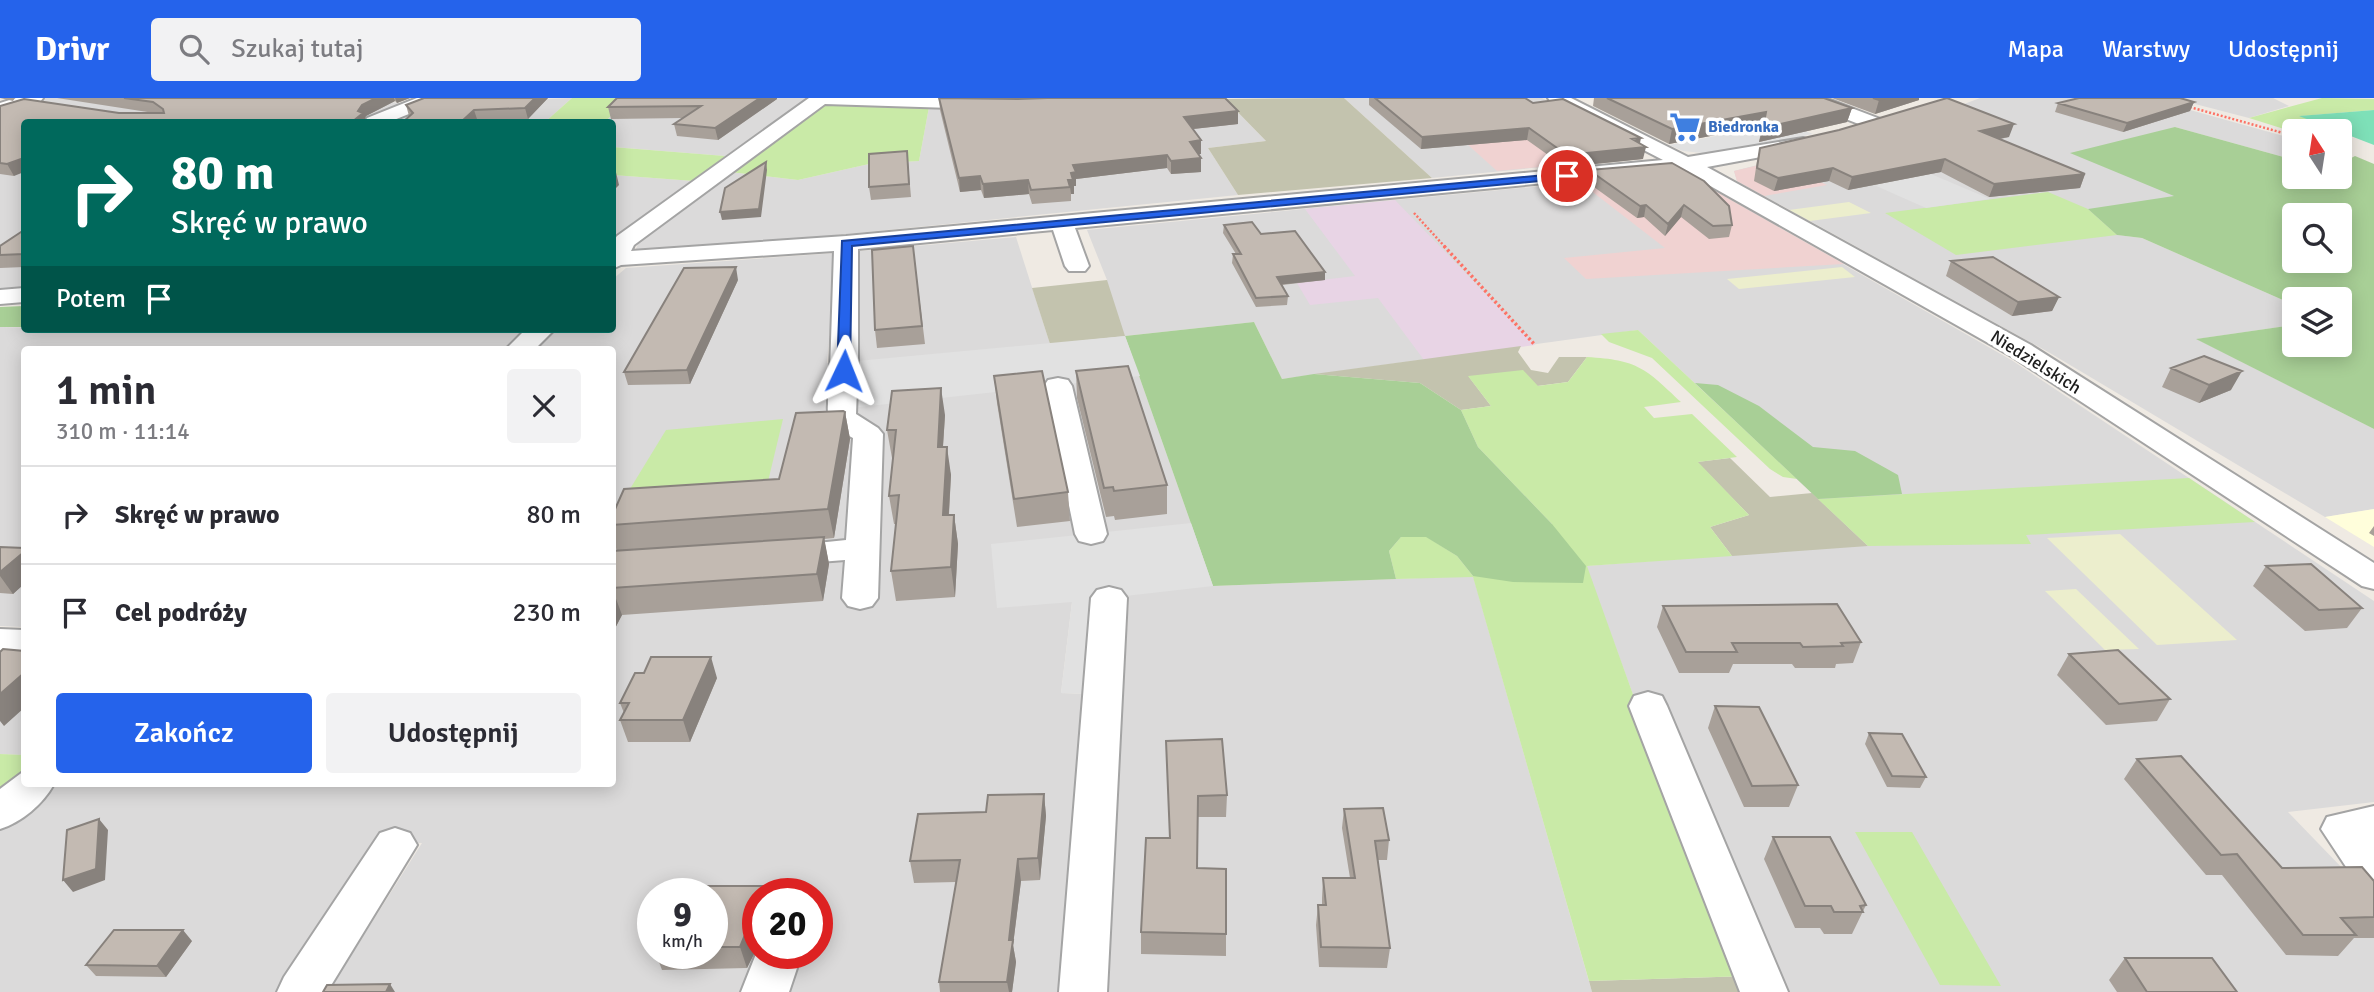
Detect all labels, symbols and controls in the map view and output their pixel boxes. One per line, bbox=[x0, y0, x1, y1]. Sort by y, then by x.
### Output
search box bbox=[151, 18, 641, 81]
text: Drivr bbox=[35, 29, 109, 70]
icon: search bbox=[175, 30, 213, 68]
text: Szukaj tutaj bbox=[231, 33, 364, 65]
text: Mapa bbox=[2007, 34, 2064, 64]
text: Warstwy bbox=[2102, 34, 2190, 64]
text: Udostępnij bbox=[2228, 34, 2339, 64]
supermarket icon: Biedronka bbox=[1668, 110, 1702, 144]
place label: Biedronka bbox=[1708, 117, 1779, 137]
north arrow bbox=[2282, 119, 2352, 189]
map controls bbox=[2282, 119, 2352, 357]
text: 80 m bbox=[171, 143, 274, 203]
pin bbox=[1537, 146, 1597, 206]
icon: right bbox=[56, 147, 147, 238]
icon: arrive bbox=[1548, 157, 1586, 195]
text: Skręć w prawo bbox=[171, 203, 368, 242]
button: search bbox=[2282, 203, 2352, 273]
icon: arrive bbox=[140, 280, 178, 318]
text: Potem bbox=[56, 283, 126, 315]
button: layers bbox=[2282, 287, 2352, 357]
street label: Niedzielskich bbox=[1987, 325, 2085, 399]
position arrow bbox=[807, 334, 881, 408]
text: 1 min bbox=[56, 365, 157, 416]
button: close bbox=[507, 369, 581, 443]
text: 310 m · 11:14 bbox=[56, 417, 190, 446]
icon: right bbox=[56, 496, 94, 534]
text: Skręć w prawo bbox=[115, 499, 280, 531]
text: 80 m bbox=[526, 499, 581, 531]
icon: arrive bbox=[56, 594, 94, 632]
text: Cel podróży bbox=[115, 597, 247, 629]
text: 230 m bbox=[512, 597, 581, 629]
button: Zakończ bbox=[56, 693, 312, 773]
button: Udostępnij bbox=[326, 693, 581, 773]
speed limit sign: 20 bbox=[742, 878, 833, 969]
text: 9 bbox=[673, 893, 692, 936]
text: km/h bbox=[662, 930, 703, 952]

